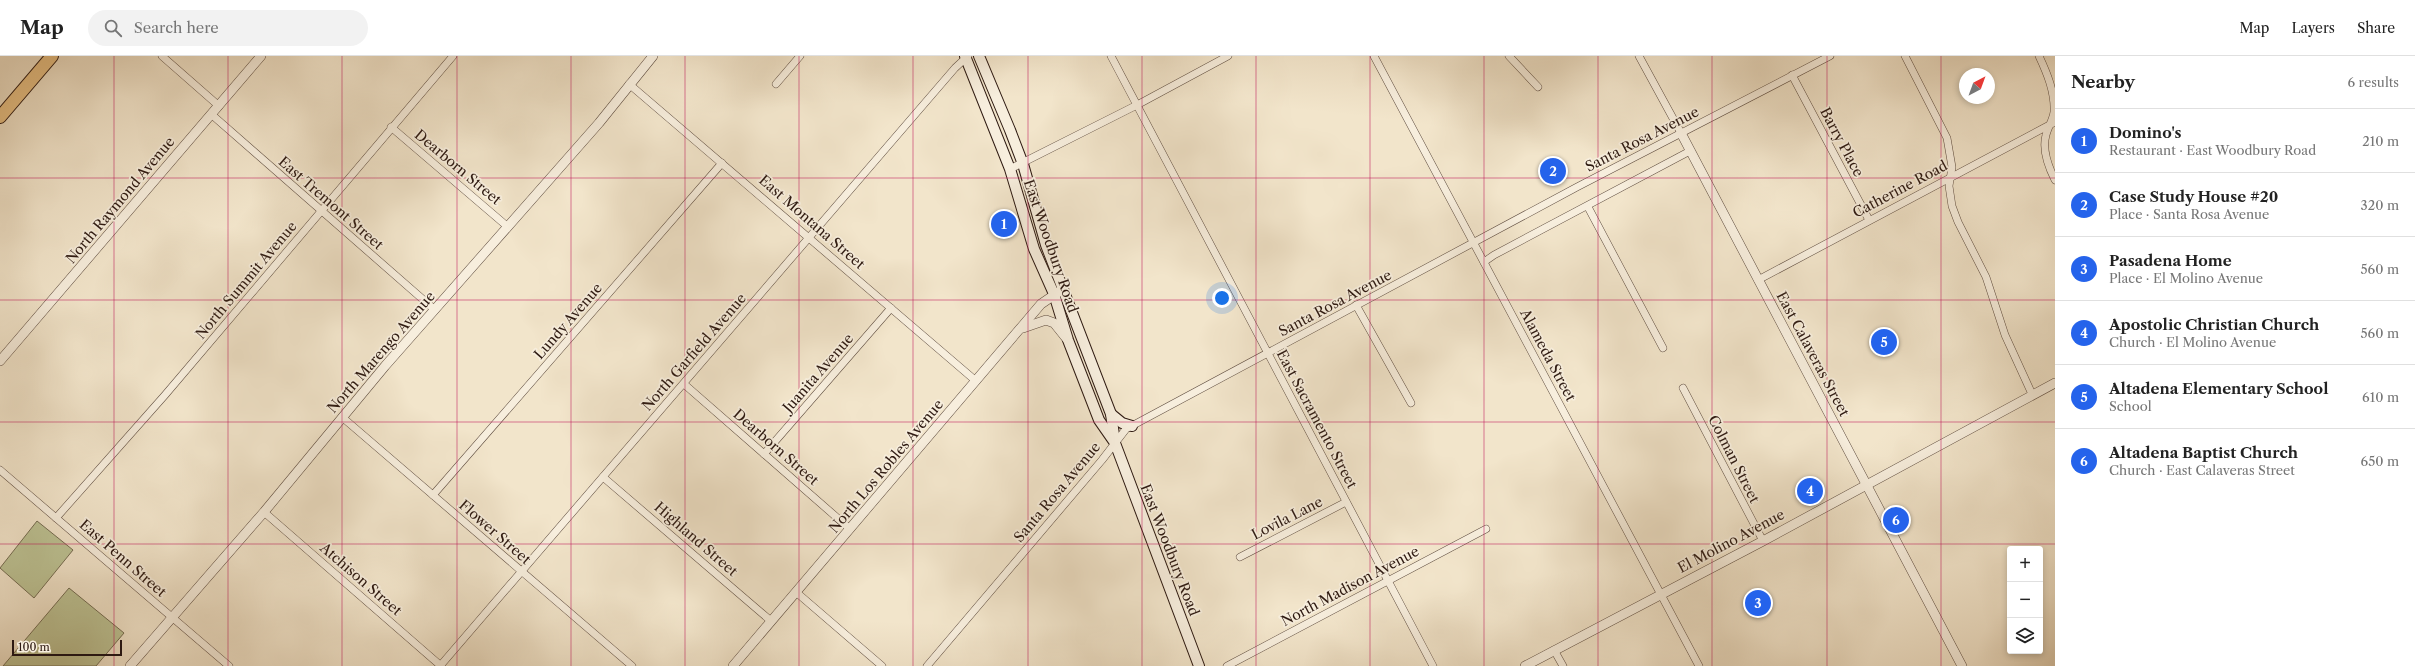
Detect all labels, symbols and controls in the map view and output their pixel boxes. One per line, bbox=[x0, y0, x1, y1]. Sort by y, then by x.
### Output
search box bbox=[88, 10, 368, 46]
text: Map bbox=[20, 16, 64, 39]
icon: search bbox=[102, 17, 124, 39]
text: Search here bbox=[134, 18, 219, 37]
text: Map bbox=[2239, 19, 2269, 37]
text: Layers bbox=[2291, 19, 2335, 37]
text: Share bbox=[2357, 19, 2395, 37]
north arrow bbox=[1959, 68, 1995, 104]
text: Nearby bbox=[2071, 72, 2135, 92]
text: 6 results bbox=[2348, 74, 2399, 90]
street label: Santa Rosa Avenue bbox=[1582, 102, 1702, 175]
street label: Barry Place bbox=[1816, 104, 1868, 180]
text: Domino's bbox=[2109, 123, 2182, 142]
street label: Dearborn Street bbox=[411, 126, 505, 208]
street label: North Raymond Avenue bbox=[62, 133, 178, 267]
text: 1 bbox=[2081, 133, 2087, 149]
text: 210 m bbox=[2362, 133, 2399, 149]
text: Restaurant · East Woodbury Road bbox=[2109, 142, 2316, 158]
street label: East Tremont Street bbox=[275, 152, 387, 254]
pin: 2 bbox=[1540, 156, 1566, 186]
street label: Catherine Road bbox=[1849, 156, 1951, 222]
street label: East Montana Street bbox=[755, 171, 869, 273]
street label: East Woodbury Road bbox=[1020, 177, 1082, 315]
text: Case Study House #20 bbox=[2109, 187, 2278, 206]
text: 2 bbox=[2080, 197, 2088, 213]
text: 320 m bbox=[2361, 197, 2399, 213]
text: Place · Santa Rosa Avenue bbox=[2109, 206, 2269, 222]
pin: 1 bbox=[991, 209, 1017, 239]
street label: North Summit Avenue bbox=[191, 217, 301, 343]
text: Pasadena Home bbox=[2109, 251, 2232, 270]
text: 3 bbox=[2080, 261, 2088, 277]
text: 560 m bbox=[2361, 261, 2399, 277]
street label: Santa Rosa Avenue bbox=[1275, 266, 1395, 340]
text: Place · El Molino Avenue bbox=[2109, 270, 2263, 286]
street label: Lundy Avenue bbox=[530, 279, 606, 363]
street label: North Marengo Avenue bbox=[323, 287, 439, 417]
your location bbox=[1212, 288, 1232, 308]
street label: East Calaveras Street bbox=[1772, 288, 1854, 420]
street label: North Garfield Avenue bbox=[638, 289, 750, 414]
street label: Alameda Street bbox=[1516, 305, 1580, 404]
text: Apostolic Christian Church bbox=[2109, 315, 2319, 334]
text: 4 bbox=[2080, 325, 2088, 341]
text: 560 m bbox=[2361, 325, 2399, 341]
pin: 5 bbox=[1871, 327, 1897, 357]
street label: Juanita Avenue bbox=[777, 330, 857, 418]
text: Church · El Molino Avenue bbox=[2109, 334, 2276, 350]
street label: East Sacramento Street bbox=[1273, 347, 1361, 492]
text: Altadena Elementary School bbox=[2109, 379, 2328, 398]
text: 5 bbox=[2080, 389, 2088, 405]
text: 610 m bbox=[2362, 389, 2399, 405]
street label: North Los Robles Avenue bbox=[825, 395, 947, 536]
text: School bbox=[2109, 398, 2152, 414]
street label: Dearborn Street bbox=[730, 405, 823, 489]
street label: Colman Street bbox=[1704, 412, 1764, 506]
street label: Santa Rosa Avenue bbox=[1010, 438, 1104, 546]
text: Altadena Baptist Church bbox=[2109, 443, 2298, 462]
text: 6 bbox=[2080, 453, 2088, 469]
text: 650 m bbox=[2361, 453, 2399, 469]
text: Church · East Calaveras Street bbox=[2109, 462, 2295, 478]
pin: 4 bbox=[1797, 476, 1823, 506]
street label: East Woodbury Road bbox=[1137, 482, 1204, 619]
street label: Lovila Lane bbox=[1248, 492, 1326, 544]
street label: Flower Street bbox=[455, 496, 535, 568]
street label: Highland Street bbox=[651, 498, 741, 580]
street label: El Molino Avenue bbox=[1674, 505, 1788, 577]
pin: 6 bbox=[1883, 505, 1909, 535]
street label: East Penn Street bbox=[76, 515, 170, 601]
street label: Atchison Street bbox=[316, 538, 406, 619]
street label: North Madison Avenue bbox=[1278, 542, 1422, 630]
map controls bbox=[2007, 546, 2043, 654]
button: + bbox=[2007, 546, 2043, 582]
button: − bbox=[2007, 582, 2043, 618]
pin: 3 bbox=[1745, 588, 1771, 618]
button: layers bbox=[2007, 618, 2043, 654]
scale bar bbox=[12, 638, 122, 657]
text: 100 m bbox=[18, 640, 50, 654]

